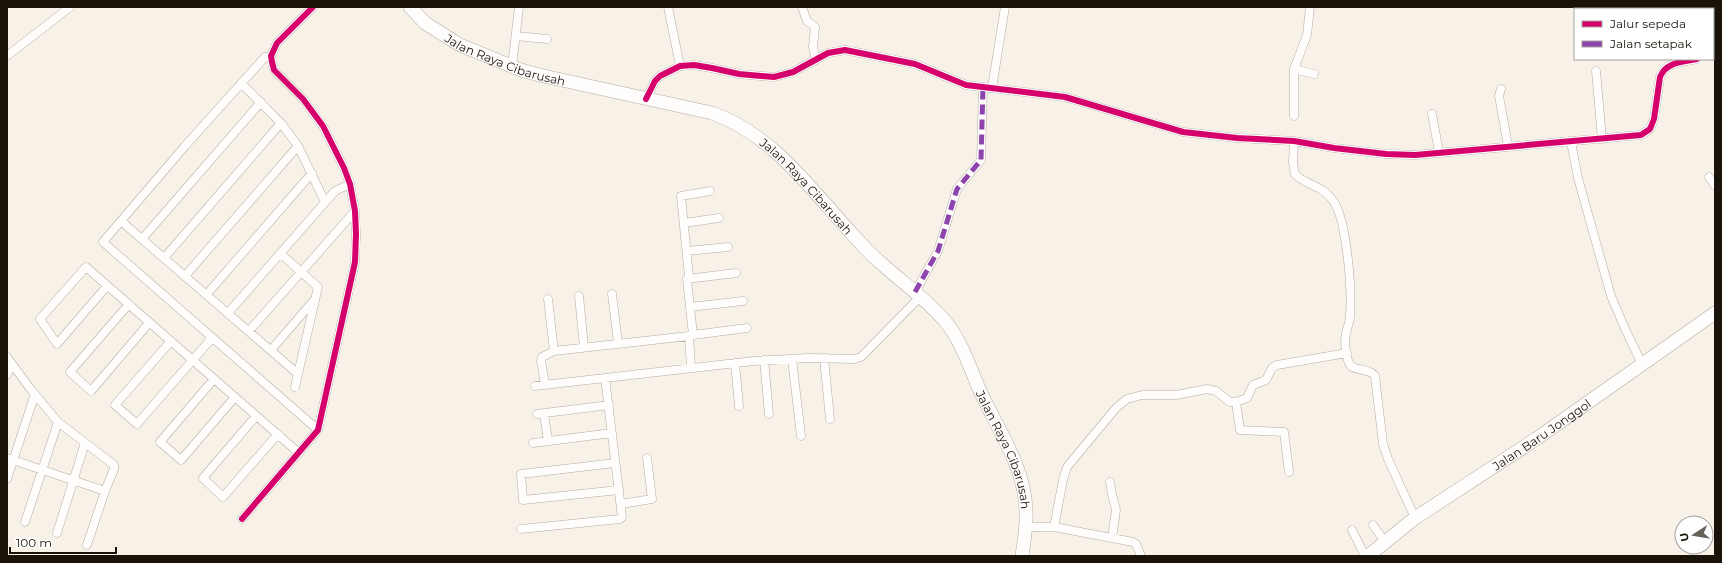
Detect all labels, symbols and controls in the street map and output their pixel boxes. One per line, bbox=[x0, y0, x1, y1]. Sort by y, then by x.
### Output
legend bbox=[1574, 8, 1714, 60]
text: Jalur sepeda bbox=[1609, 16, 1686, 31]
street label: Jalan Raya Cibarusah bbox=[442, 30, 567, 88]
text: Jalan setapak bbox=[1609, 36, 1693, 51]
street label: Jalan Raya Cibarusah bbox=[756, 134, 856, 237]
street label: Jalan Raya Cibarusah bbox=[973, 387, 1033, 509]
street label: Jalan Baru Jonggol bbox=[1488, 395, 1593, 474]
north arrow bbox=[1674, 515, 1714, 555]
scale bar bbox=[10, 529, 116, 555]
text: U bbox=[1676, 531, 1692, 543]
text: 100 m bbox=[16, 535, 52, 550]

